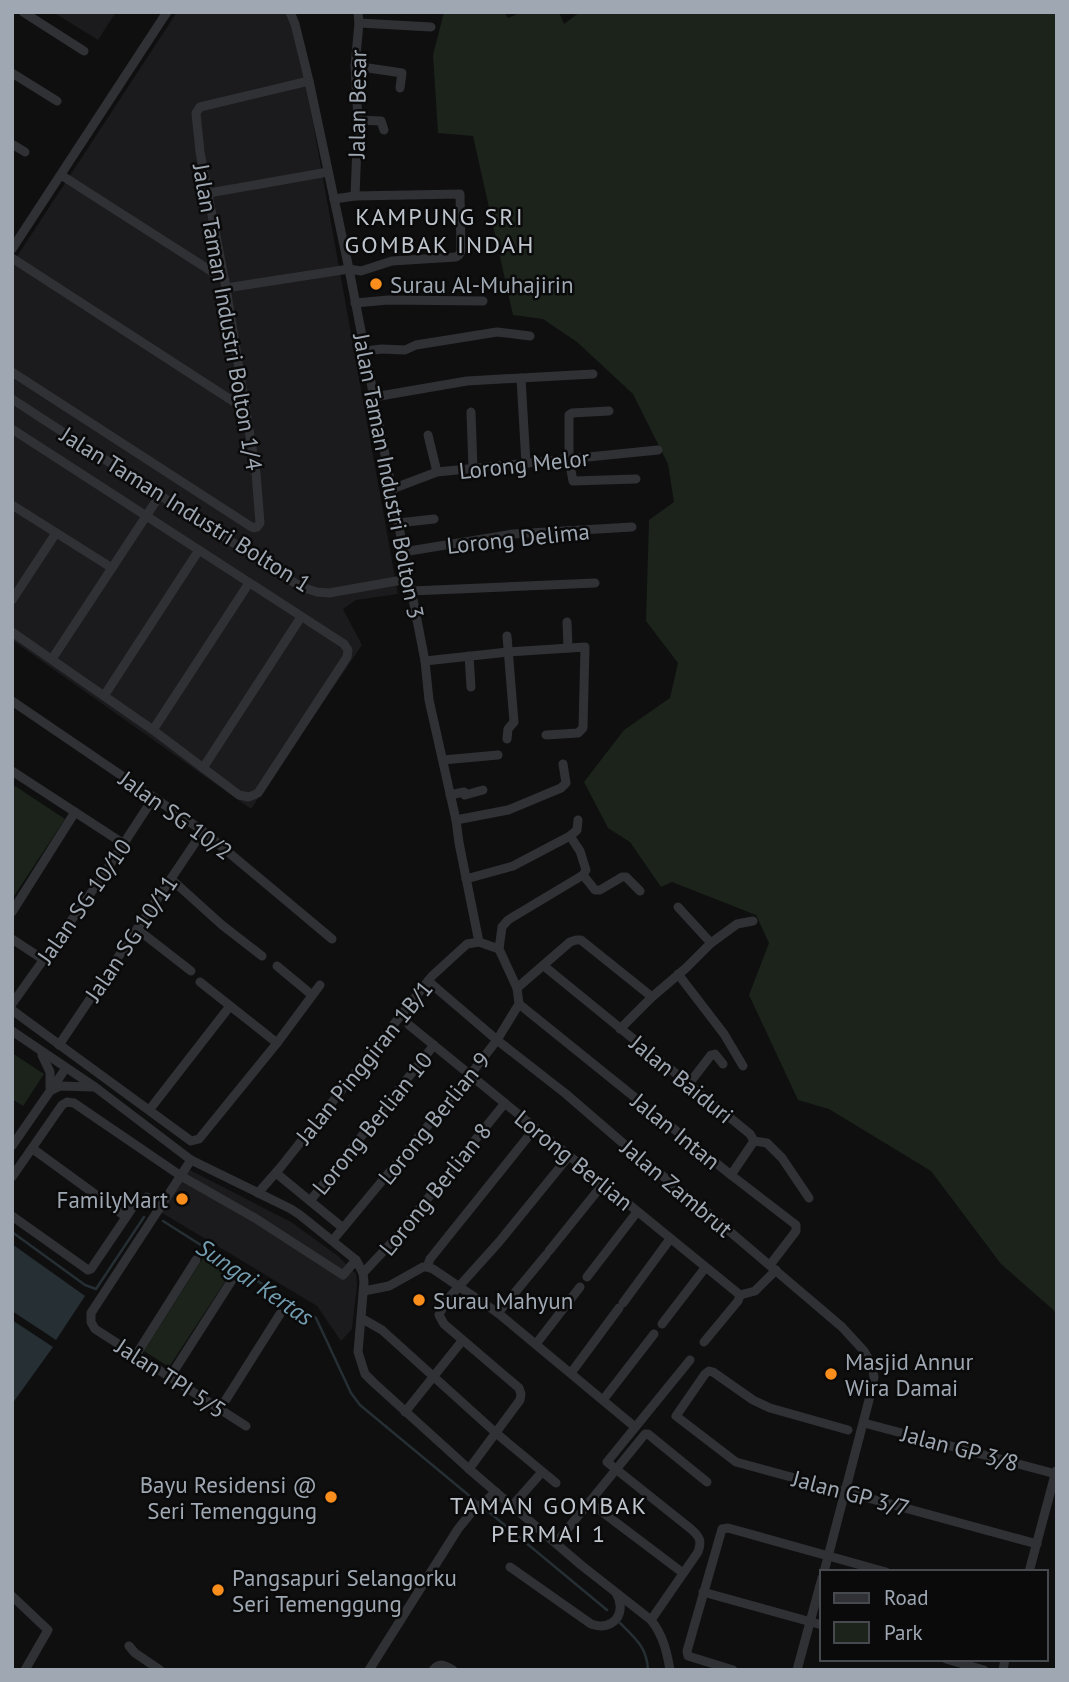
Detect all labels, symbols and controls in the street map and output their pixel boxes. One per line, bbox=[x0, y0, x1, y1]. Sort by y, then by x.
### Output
street label: Jalan Besar bbox=[342, 49, 372, 160]
street label: Jalan Taman Industri Bolton 1/4 bbox=[187, 160, 269, 473]
district label: KAMPUNG SRI GOMBAK INDAH bbox=[345, 201, 535, 260]
place label: Surau Al-Muhajirin bbox=[390, 270, 574, 299]
marker: Surau Al-Muhajirin bbox=[368, 276, 384, 292]
street label: Jalan Taman Industri Bolton 3 bbox=[347, 330, 431, 621]
street label: Jalan Taman Industri Bolton 1 bbox=[54, 419, 317, 598]
street label: Lorong Melor bbox=[457, 443, 591, 485]
street label: Lorong Delima bbox=[445, 516, 591, 560]
street label: Jalan SG 10/2 bbox=[113, 764, 238, 866]
street label: Jalan SG 10/10 bbox=[30, 833, 138, 970]
street label: Jalan SG 10/11 bbox=[78, 870, 184, 1007]
street label: Jalan Pinggiran 1B/1 bbox=[289, 974, 439, 1150]
street label: Jalan Baiduri bbox=[624, 1028, 740, 1130]
street label: Lorong Berlian 10 bbox=[306, 1046, 438, 1200]
street label: Lorong Berlian 9 bbox=[372, 1046, 496, 1190]
street label: Jalan Intan bbox=[625, 1086, 726, 1176]
street label: Lorong Berlian bbox=[509, 1103, 639, 1217]
street label: Lorong Berlian 8 bbox=[373, 1117, 497, 1261]
street label: Jalan Zambrut bbox=[614, 1132, 739, 1243]
place label: FamilyMart bbox=[57, 1185, 168, 1214]
marker: FamilyMart bbox=[174, 1191, 190, 1207]
water label: Sungai Kertas bbox=[191, 1232, 320, 1333]
place label: Surau Mahyun bbox=[433, 1286, 573, 1315]
marker: Surau Mahyun bbox=[411, 1292, 427, 1308]
street label: Jalan TPI 5/5 bbox=[109, 1331, 232, 1424]
place label: Masjid Annur Wira Damai bbox=[845, 1347, 973, 1402]
marker: Masjid Annur Wira Damai bbox=[823, 1366, 839, 1382]
street label: Jalan GP 3/8 bbox=[897, 1418, 1022, 1478]
street label: Jalan GP 3/7 bbox=[788, 1463, 913, 1523]
place label: Bayu Residensi @ Seri Temenggung bbox=[140, 1470, 317, 1525]
marker: Bayu Residensi @ Seri Temenggung bbox=[323, 1489, 339, 1505]
district label: TAMAN GOMBAK PERMAI 1 bbox=[450, 1490, 648, 1549]
place label: Pangsapuri Selangorku Seri Temenggung bbox=[232, 1563, 457, 1618]
legend bbox=[820, 1570, 1048, 1661]
marker: Pangsapuri Selangorku Seri Temenggung bbox=[210, 1582, 226, 1598]
text: Road bbox=[884, 1584, 928, 1611]
text: Park bbox=[884, 1619, 923, 1646]

